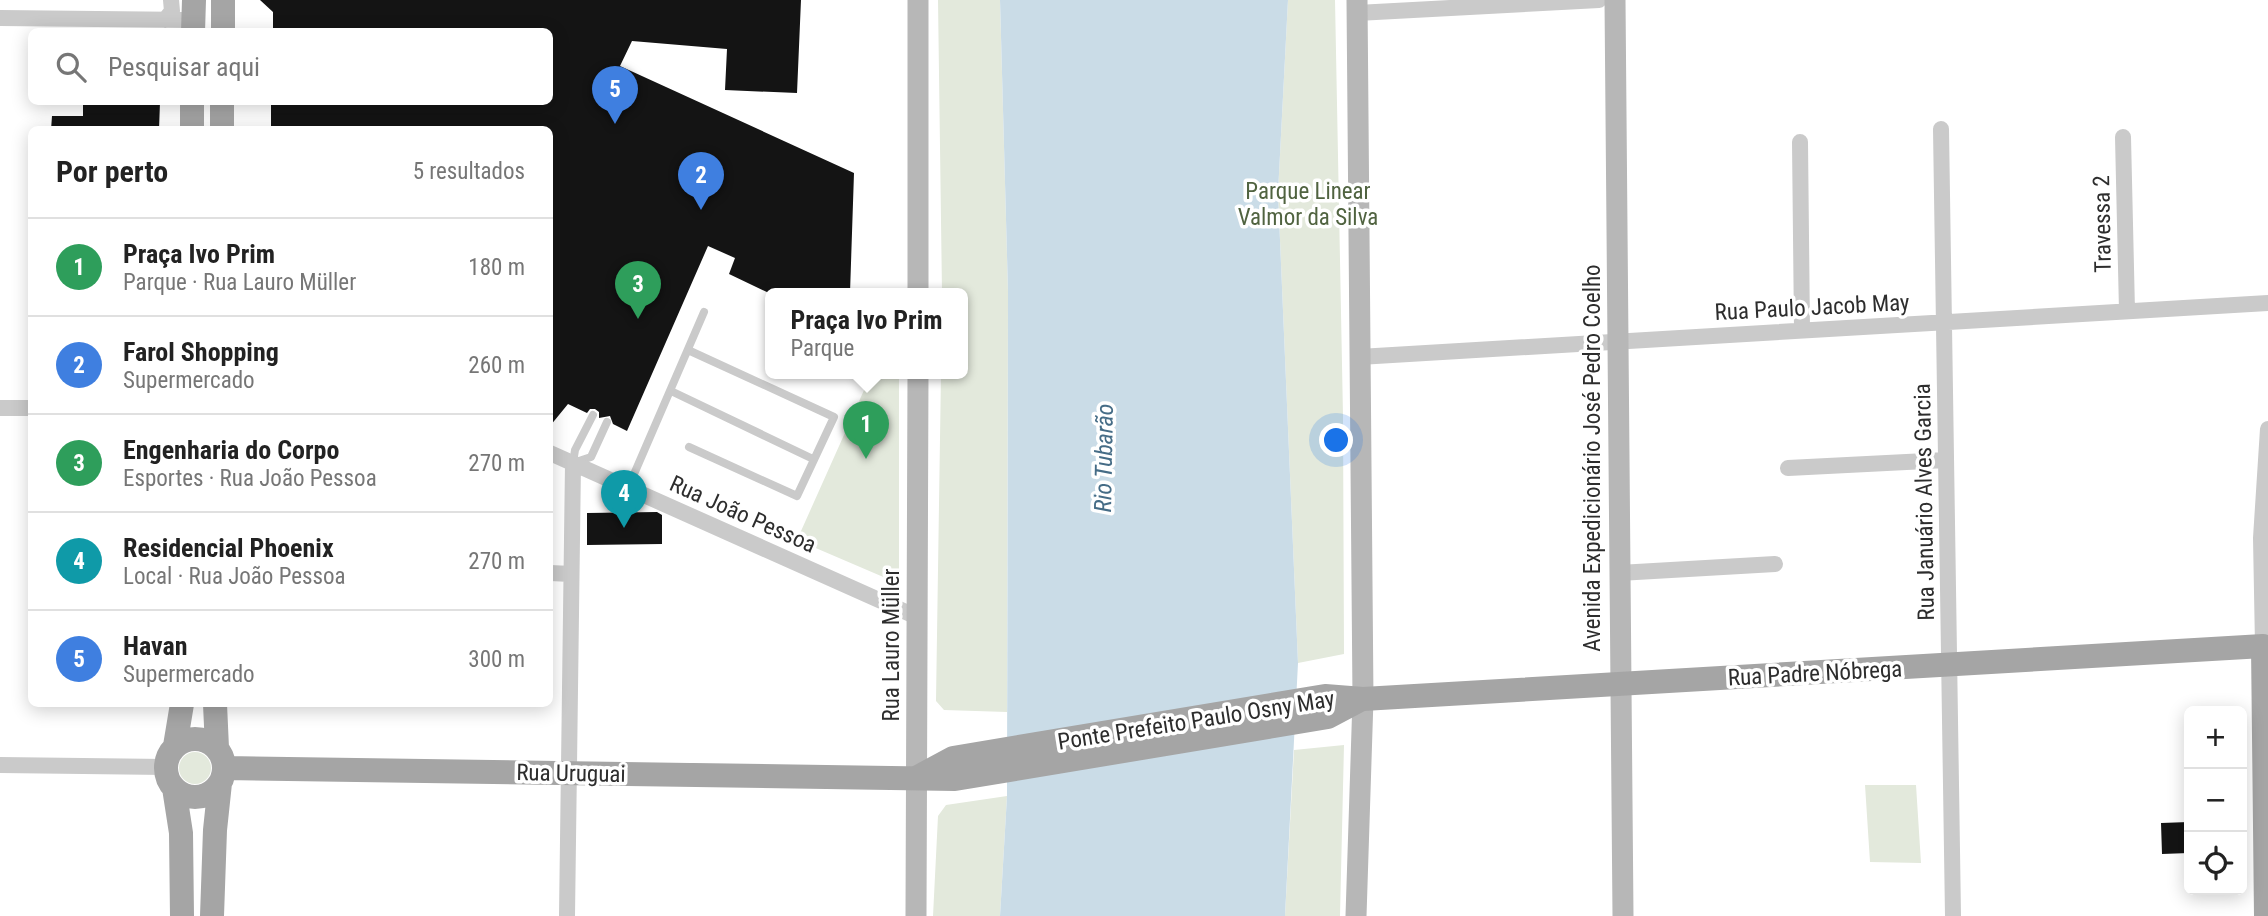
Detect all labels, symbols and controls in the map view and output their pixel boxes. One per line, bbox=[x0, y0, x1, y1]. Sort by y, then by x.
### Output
search box bbox=[28, 28, 553, 105]
icon: search bbox=[52, 48, 90, 86]
text: Pesquisar aqui bbox=[108, 52, 260, 82]
pin: 5 bbox=[592, 66, 638, 124]
pin: 2 bbox=[678, 152, 724, 210]
text: Por perto bbox=[56, 154, 168, 189]
text: 5 resultados bbox=[413, 158, 525, 185]
street label: Travessa 2 bbox=[2088, 175, 2117, 273]
park label: Parque Linear Valmor da Silva bbox=[1238, 178, 1378, 231]
text: Praça Ivo Prim bbox=[123, 239, 275, 269]
text: 1 bbox=[73, 254, 85, 281]
text: 180 m bbox=[468, 254, 525, 281]
pin: 3 bbox=[615, 261, 661, 319]
street label: Avenida Expedicionário José Pedro Coelho bbox=[1579, 264, 1606, 652]
text: Parque · Rua Lauro Müller bbox=[123, 269, 356, 296]
popup bbox=[765, 288, 968, 379]
street label: Rua Paulo Jacob May bbox=[1714, 289, 1911, 326]
text: Praça Ivo Prim bbox=[790, 305, 943, 335]
text: Parque bbox=[790, 335, 854, 362]
text: Farol Shopping bbox=[123, 337, 279, 367]
text: 2 bbox=[73, 352, 85, 379]
text: 260 m bbox=[468, 352, 525, 379]
text: Supermercado bbox=[123, 367, 255, 394]
street label: Rua Januário Alves Garcia bbox=[1909, 383, 1940, 621]
pin: 1 bbox=[843, 401, 889, 459]
water label: Rio Tubarão bbox=[1089, 403, 1119, 513]
your location bbox=[1319, 423, 1353, 457]
text: Engenharia do Corpo bbox=[123, 435, 339, 465]
text: 3 bbox=[73, 450, 85, 477]
text: 270 m bbox=[468, 450, 525, 477]
text: Esportes · Rua João Pessoa bbox=[123, 465, 377, 492]
pin: 4 bbox=[601, 470, 647, 528]
street label: Rua João Pessoa bbox=[666, 470, 820, 559]
text: Residencial Phoenix bbox=[123, 533, 334, 563]
text: 4 bbox=[73, 548, 85, 575]
text: 270 m bbox=[468, 548, 525, 575]
text: Local · Rua João Pessoa bbox=[123, 563, 346, 590]
street label: Rua Lauro Müller bbox=[878, 568, 905, 722]
text: Havan bbox=[123, 631, 188, 661]
text: 5 bbox=[73, 646, 85, 673]
text: 300 m bbox=[468, 646, 525, 673]
street label: Rua Padre Nóbrega bbox=[1727, 655, 1903, 692]
text: Supermercado bbox=[123, 661, 255, 688]
street label: Ponte Prefeito Paulo Osny May bbox=[1056, 685, 1337, 756]
map controls bbox=[2184, 706, 2247, 895]
button: + bbox=[2184, 706, 2247, 769]
street label: Rua Uruguai bbox=[516, 759, 626, 788]
button: − bbox=[2184, 769, 2247, 832]
button: locate bbox=[2184, 832, 2247, 895]

